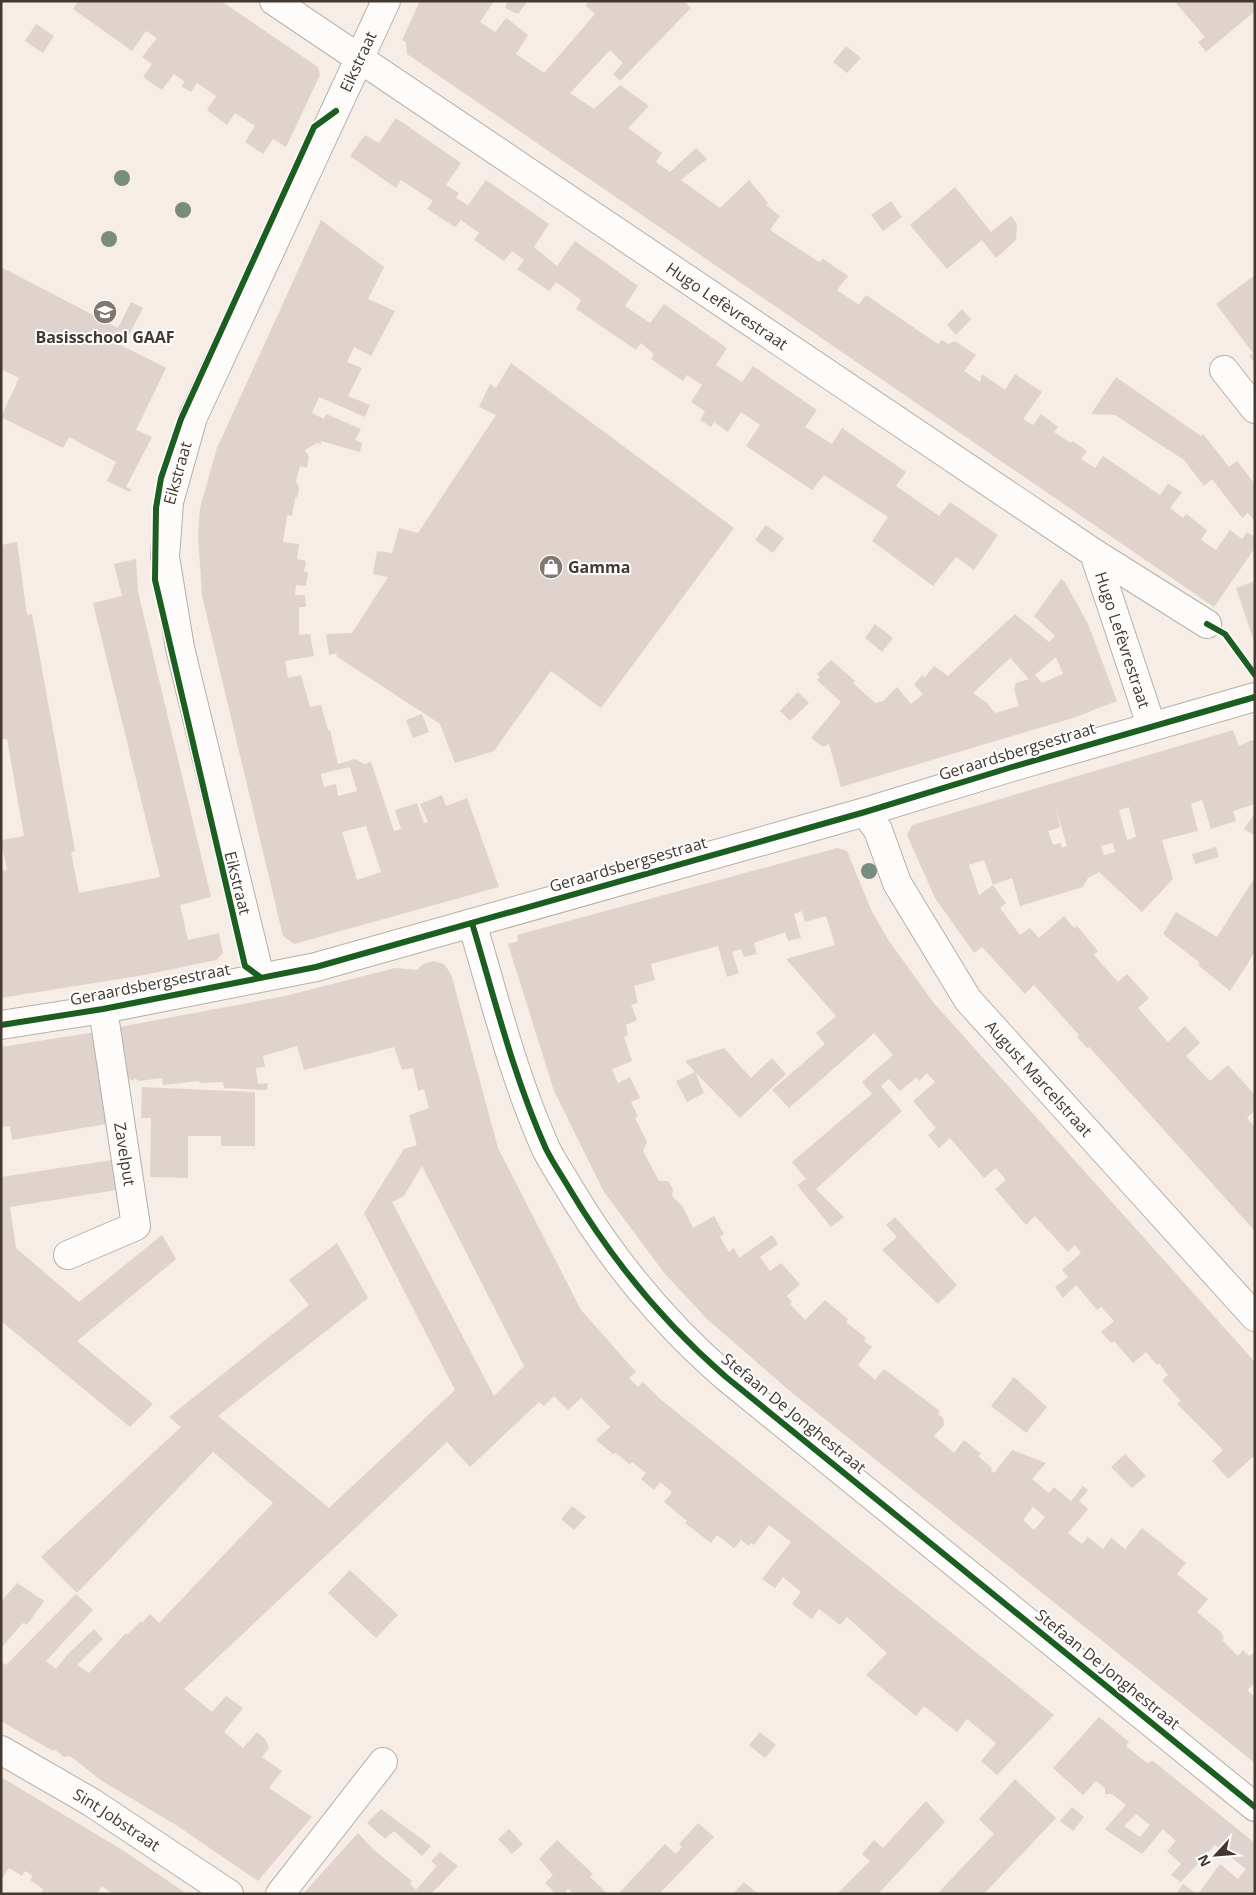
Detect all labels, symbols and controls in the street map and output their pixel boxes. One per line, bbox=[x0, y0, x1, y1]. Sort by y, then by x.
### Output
street label: Eikstraat bbox=[334, 27, 382, 96]
street label: Hugo Lefèvrestraat bbox=[662, 257, 793, 355]
school or university icon: Basisschool GAAF bbox=[92, 299, 118, 325]
place label: Basisschool GAAF bbox=[35, 326, 175, 348]
street label: Eikstraat bbox=[158, 439, 197, 507]
shop icon: Gamma bbox=[538, 554, 564, 580]
place label: Gamma bbox=[568, 556, 630, 578]
street label: Hugo Lefèvrestraat bbox=[1090, 569, 1156, 711]
street label: Geraardsbergsestraat bbox=[936, 717, 1098, 785]
street label: Geraardsbergsestraat bbox=[547, 831, 710, 897]
street label: Eikstraat bbox=[220, 849, 257, 917]
street label: Geraardsbergsestraat bbox=[68, 958, 232, 1010]
street label: August Marcelstraat bbox=[980, 1015, 1098, 1141]
street label: Zavelput bbox=[109, 1120, 141, 1188]
street label: Stefaan De Jonghestraat bbox=[717, 1348, 871, 1478]
street label: Stefaan De Jonghestraat bbox=[1031, 1604, 1185, 1734]
street label: Sint Jobstraat bbox=[69, 1783, 165, 1856]
north arrow bbox=[1191, 1830, 1241, 1880]
text: N bbox=[1193, 1852, 1215, 1870]

